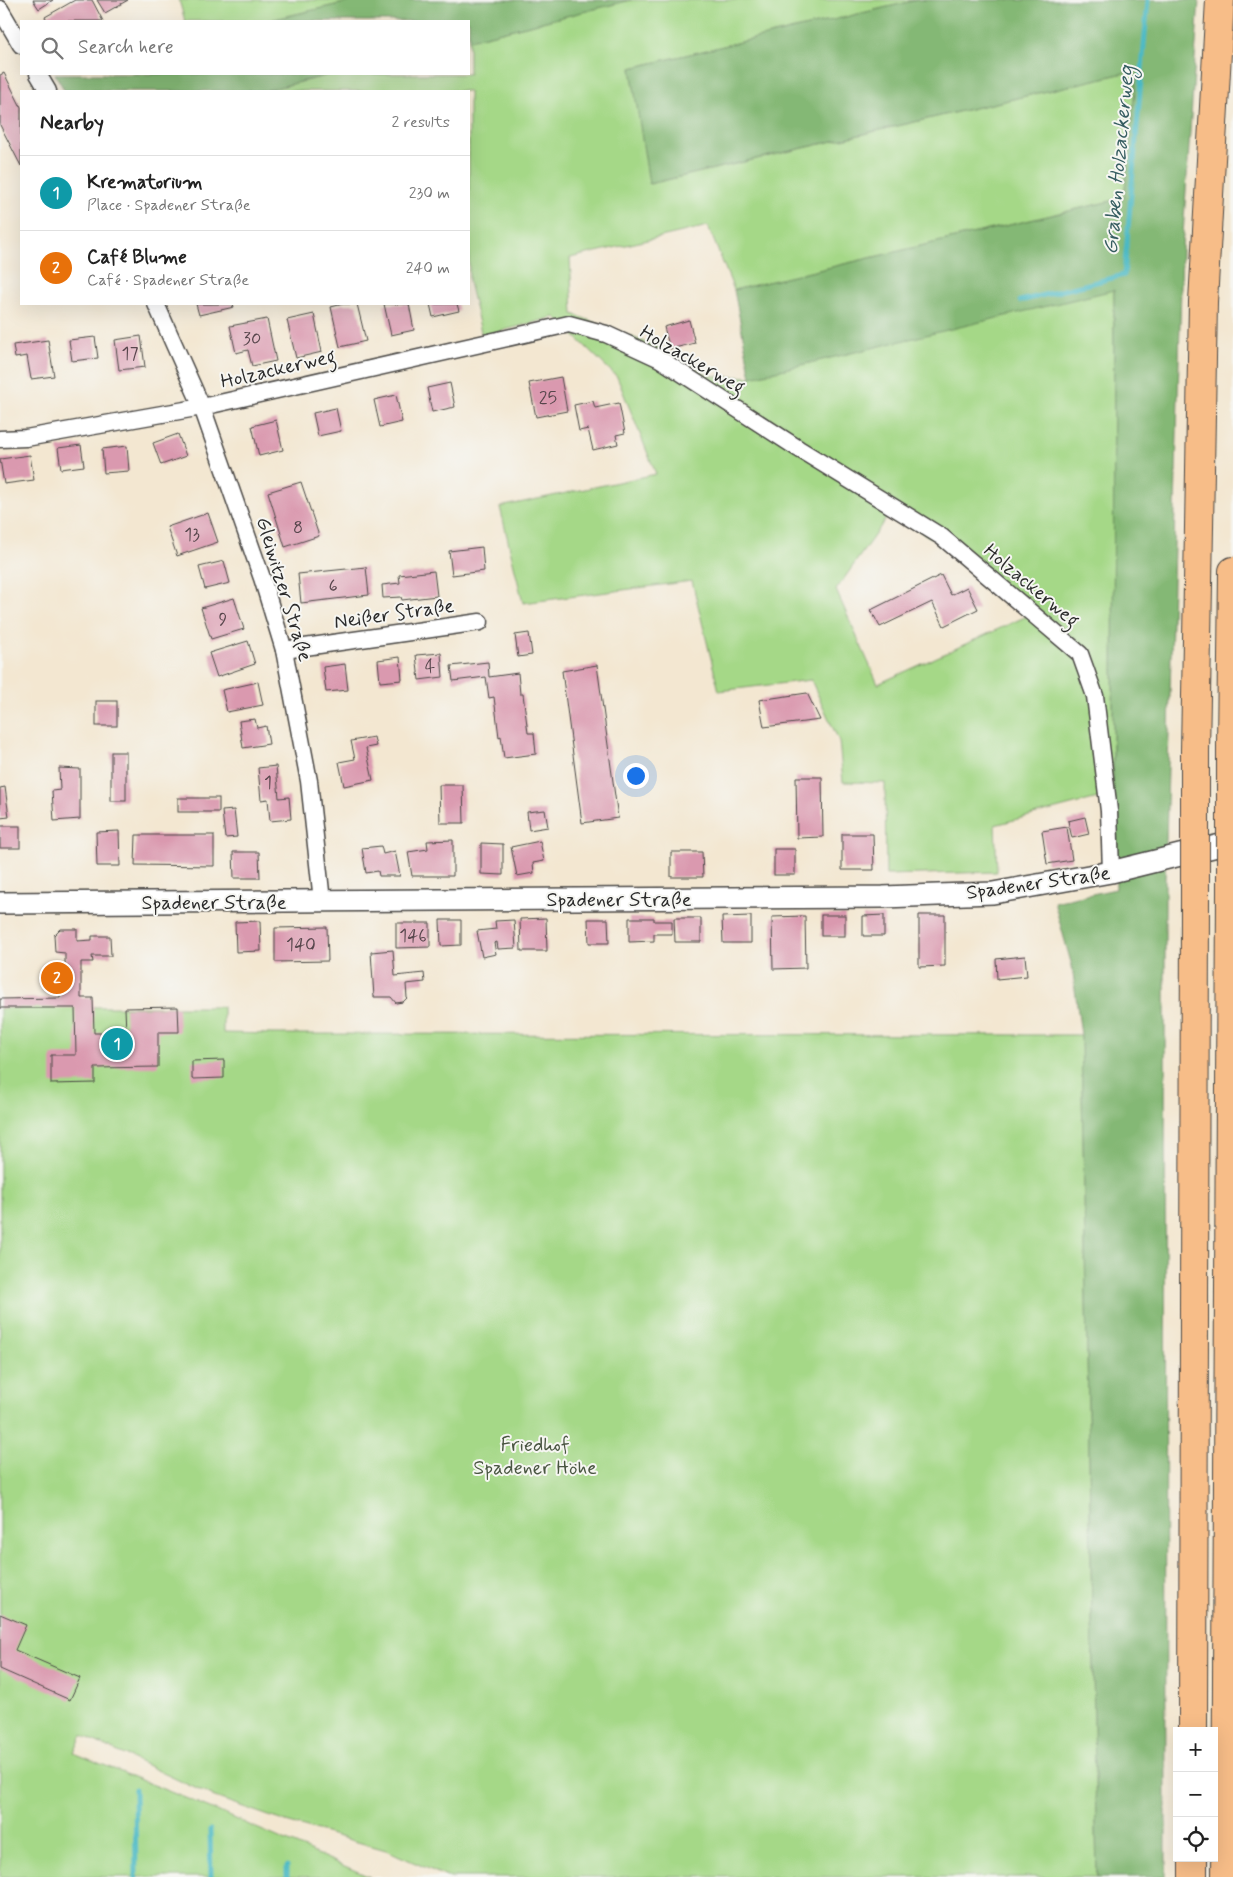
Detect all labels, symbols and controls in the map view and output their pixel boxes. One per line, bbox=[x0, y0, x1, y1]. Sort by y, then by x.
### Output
search box bbox=[20, 20, 470, 75]
icon: search bbox=[38, 34, 66, 62]
text: Search here bbox=[78, 35, 174, 60]
water label: Graben Holzackerweg bbox=[1097, 63, 1143, 256]
text: Nearby bbox=[40, 109, 104, 137]
text: 2 results bbox=[392, 112, 450, 133]
text: Krematorium bbox=[87, 170, 203, 195]
text: 1 bbox=[52, 183, 60, 204]
text: 230 m bbox=[409, 183, 450, 204]
text: Place · Spadener Straße bbox=[87, 195, 251, 216]
text: Café Blume bbox=[87, 245, 187, 270]
text: 2 bbox=[52, 258, 60, 279]
text: 240 m bbox=[406, 258, 450, 279]
text: Café · Spadener Straße bbox=[87, 270, 249, 291]
street label: Holzackerweg bbox=[634, 319, 750, 403]
house number: 30 bbox=[243, 327, 261, 351]
house number: 17 bbox=[121, 342, 139, 366]
street label: Holzackerweg bbox=[218, 343, 339, 398]
house number: 25 bbox=[539, 386, 557, 410]
street label: Gleiwitzer Straße bbox=[249, 514, 318, 665]
house number: 8 bbox=[293, 516, 303, 540]
house number: 13 bbox=[184, 523, 200, 547]
street label: Holzackerweg bbox=[976, 538, 1085, 636]
house number: 6 bbox=[328, 574, 338, 598]
street label: Neißer Straße bbox=[332, 593, 456, 636]
house number: 9 bbox=[219, 608, 228, 632]
house number: 4 bbox=[425, 655, 435, 679]
your location bbox=[623, 763, 649, 789]
house number: 1 bbox=[264, 771, 272, 795]
street label: Spadener Straße bbox=[965, 860, 1112, 907]
street label: Spadener Straße bbox=[546, 887, 692, 914]
street label: Spadener Straße bbox=[141, 890, 287, 917]
house number: 146 bbox=[399, 924, 427, 948]
house number: 140 bbox=[286, 933, 316, 957]
pin: 2 bbox=[41, 959, 73, 997]
pin: 1 bbox=[101, 1025, 133, 1063]
park label: Friedhof Spadener Höhe bbox=[473, 1432, 597, 1482]
map controls bbox=[1173, 1727, 1218, 1862]
button: + bbox=[1173, 1727, 1218, 1772]
button: − bbox=[1173, 1772, 1218, 1817]
button: locate bbox=[1173, 1817, 1218, 1862]

